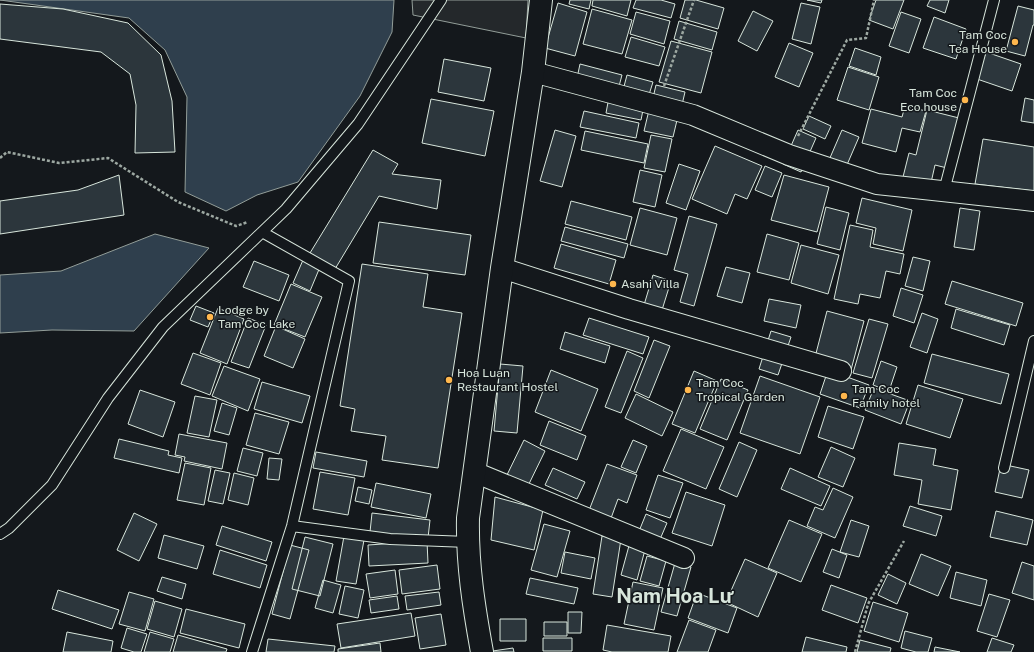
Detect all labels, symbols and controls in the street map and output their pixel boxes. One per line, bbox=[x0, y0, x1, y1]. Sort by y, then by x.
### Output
place label: Tam Coc Tea House bbox=[949, 28, 1007, 56]
marker: Tam Coc Tea House bbox=[1010, 37, 1020, 47]
place label: Tam Coc Eco house bbox=[900, 86, 957, 114]
marker: Tam Coc Eco house bbox=[960, 95, 970, 105]
place label: Asahi Villa bbox=[621, 277, 679, 291]
marker: Asahi Villa bbox=[608, 279, 618, 289]
place label: Lodge by Tam Coc Lake bbox=[218, 303, 296, 331]
marker: Lodge by Tam Coc Lake bbox=[205, 312, 215, 322]
place label: Hoa Luan Restaurant Hostel bbox=[457, 366, 558, 394]
marker: Hoa Luan Restaurant Hostel bbox=[444, 375, 454, 385]
place label: Tam Coc Tropical Garden bbox=[696, 376, 785, 404]
place label: Tam Coc Family hotel bbox=[852, 382, 920, 410]
marker: Tam Coc Tropical Garden bbox=[683, 385, 693, 395]
marker: Tam Coc Family hotel bbox=[839, 391, 849, 401]
district label: Nam Hoa Lư bbox=[616, 584, 735, 608]

